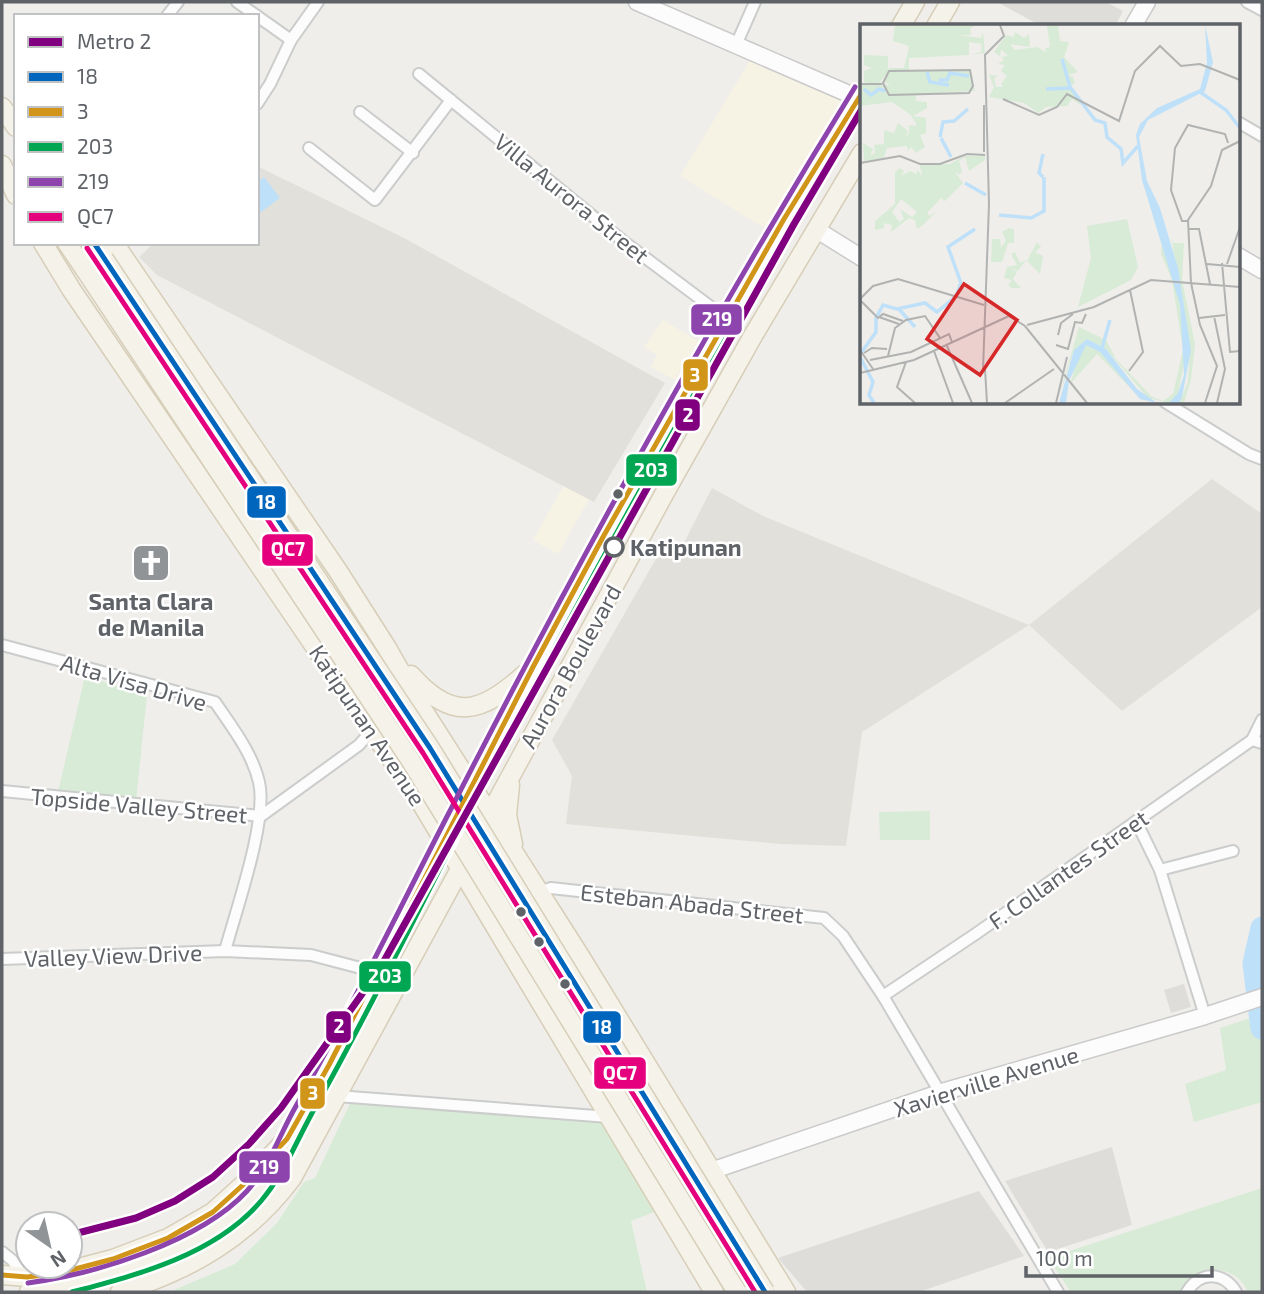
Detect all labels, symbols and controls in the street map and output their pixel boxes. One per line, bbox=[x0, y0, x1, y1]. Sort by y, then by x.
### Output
legend bbox=[14, 14, 259, 245]
inset map bbox=[860, 24, 1240, 404]
text: Metro 2 bbox=[77, 28, 151, 53]
text: 18 bbox=[77, 63, 98, 88]
text: 3 bbox=[77, 98, 89, 123]
street label: Villa Aurora Street bbox=[489, 127, 655, 269]
text: 203 bbox=[77, 133, 113, 158]
text: 219 bbox=[77, 168, 109, 193]
text: QC7 bbox=[77, 203, 114, 229]
line badge: 219 bbox=[690, 303, 743, 336]
text: 219 bbox=[702, 307, 732, 330]
line badge: 3 bbox=[682, 358, 709, 392]
text: 3 bbox=[690, 363, 700, 386]
line badge: 2 bbox=[674, 398, 701, 432]
text: 2 bbox=[682, 403, 694, 426]
line badge: 203 bbox=[625, 453, 678, 487]
text: 203 bbox=[634, 458, 668, 481]
line badge: 18 bbox=[246, 485, 287, 519]
unlabelled marker bbox=[611, 487, 625, 501]
text: 18 bbox=[256, 490, 276, 513]
line badge: QC7 bbox=[261, 533, 314, 567]
place label: Katipunan bbox=[630, 533, 742, 561]
text: QC7 bbox=[271, 537, 305, 561]
marker: Katipunan bbox=[604, 537, 624, 557]
church icon: Santa Clara de Manila bbox=[130, 542, 172, 584]
street label: Aurora Boulevard bbox=[513, 579, 627, 753]
place label: Santa Clara de Manila bbox=[89, 587, 213, 641]
street label: Katipunan Avenue bbox=[304, 639, 432, 811]
street label: Alta Visa Drive bbox=[58, 648, 210, 716]
street label: Topside Valley Street bbox=[30, 782, 249, 828]
street label: F. Collantes Street bbox=[983, 803, 1153, 935]
street label: Esteban Abada Street bbox=[579, 877, 805, 929]
unlabelled marker bbox=[514, 905, 528, 919]
unlabelled marker bbox=[532, 935, 546, 949]
street label: Valley View Drive bbox=[23, 938, 203, 972]
line badge: 203 bbox=[358, 960, 412, 993]
text: 203 bbox=[368, 964, 402, 987]
unlabelled marker bbox=[558, 977, 572, 991]
line badge: 2 bbox=[325, 1010, 352, 1044]
line badge: 18 bbox=[582, 1010, 622, 1044]
text: 2 bbox=[333, 1014, 345, 1037]
text: 18 bbox=[592, 1015, 612, 1038]
street label: Xavierville Avenue bbox=[890, 1040, 1082, 1122]
line badge: QC7 bbox=[593, 1056, 647, 1090]
text: QC7 bbox=[603, 1061, 637, 1085]
line badge: 3 bbox=[299, 1077, 326, 1110]
text: 3 bbox=[308, 1081, 318, 1104]
line badge: 219 bbox=[238, 1150, 291, 1184]
text: 219 bbox=[249, 1155, 279, 1178]
north arrow bbox=[14, 1210, 84, 1280]
scale bar bbox=[1026, 1234, 1212, 1278]
text: 100 m bbox=[1036, 1245, 1093, 1270]
text: N bbox=[47, 1246, 71, 1273]

